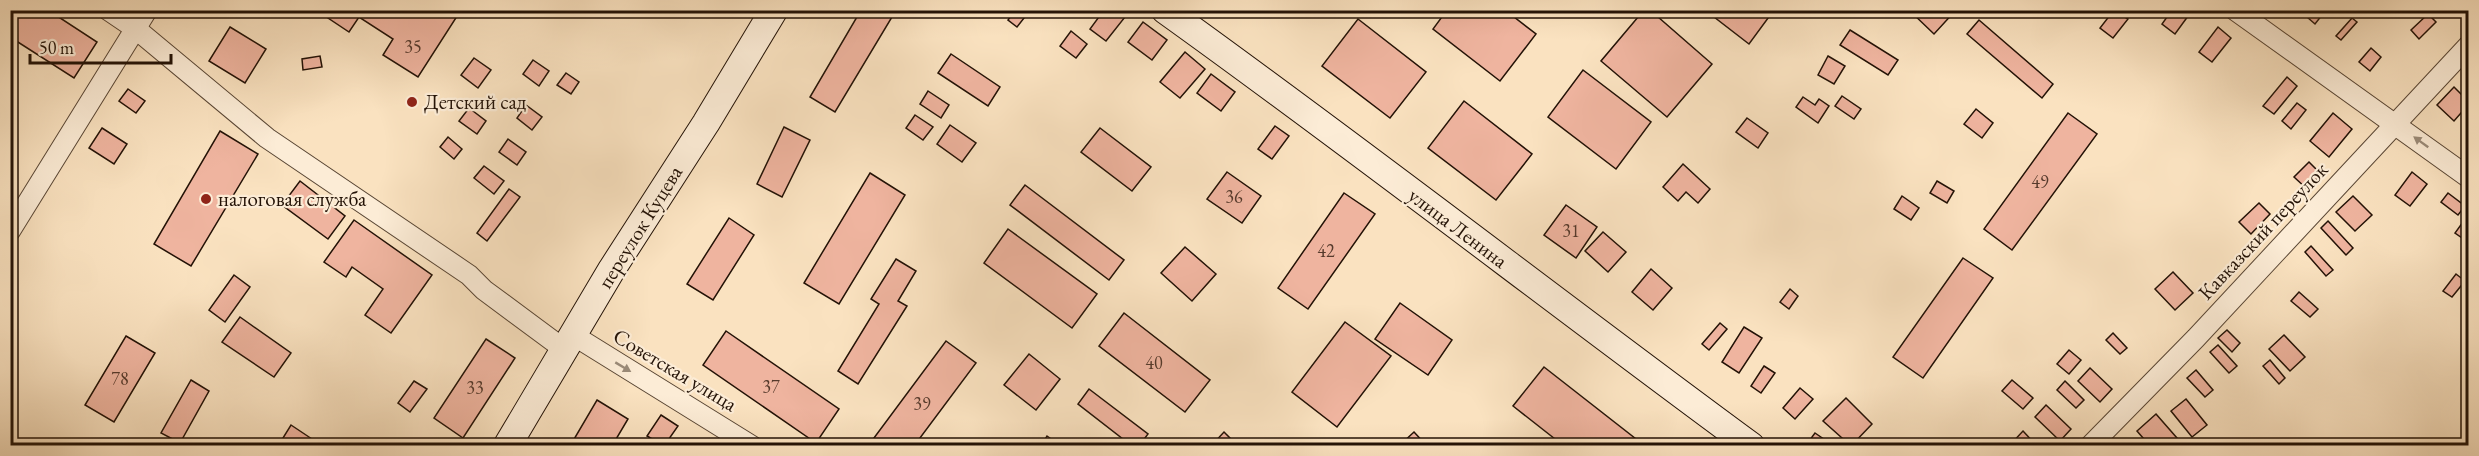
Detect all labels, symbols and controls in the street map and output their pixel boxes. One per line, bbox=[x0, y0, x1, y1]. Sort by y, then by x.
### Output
scale bar bbox=[30, 27, 171, 65]
house number: 35 bbox=[404, 35, 422, 58]
text: 50 m bbox=[39, 36, 74, 59]
place label: Детский сад bbox=[424, 88, 527, 115]
marker: Детский сад bbox=[405, 95, 419, 109]
one-way arrow bbox=[2414, 136, 2430, 148]
street label: Кавказский переулок bbox=[2192, 156, 2333, 305]
street label: переулок Куцева bbox=[591, 160, 688, 293]
house number: 49 bbox=[2031, 170, 2049, 193]
street label: улица Ленина bbox=[1403, 181, 1514, 274]
place label: налоговая служба bbox=[218, 185, 367, 212]
house number: 36 bbox=[1225, 185, 1243, 208]
marker: налоговая служба bbox=[199, 192, 213, 206]
house number: 31 bbox=[1562, 219, 1580, 242]
house number: 42 bbox=[1317, 239, 1335, 262]
street label: Советская улица bbox=[608, 322, 743, 418]
house number: 40 bbox=[1145, 351, 1163, 374]
one-way arrow bbox=[615, 361, 631, 372]
house number: 78 bbox=[111, 367, 129, 390]
house number: 37 bbox=[762, 375, 780, 398]
house number: 33 bbox=[466, 376, 484, 399]
house number: 39 bbox=[913, 392, 931, 415]

